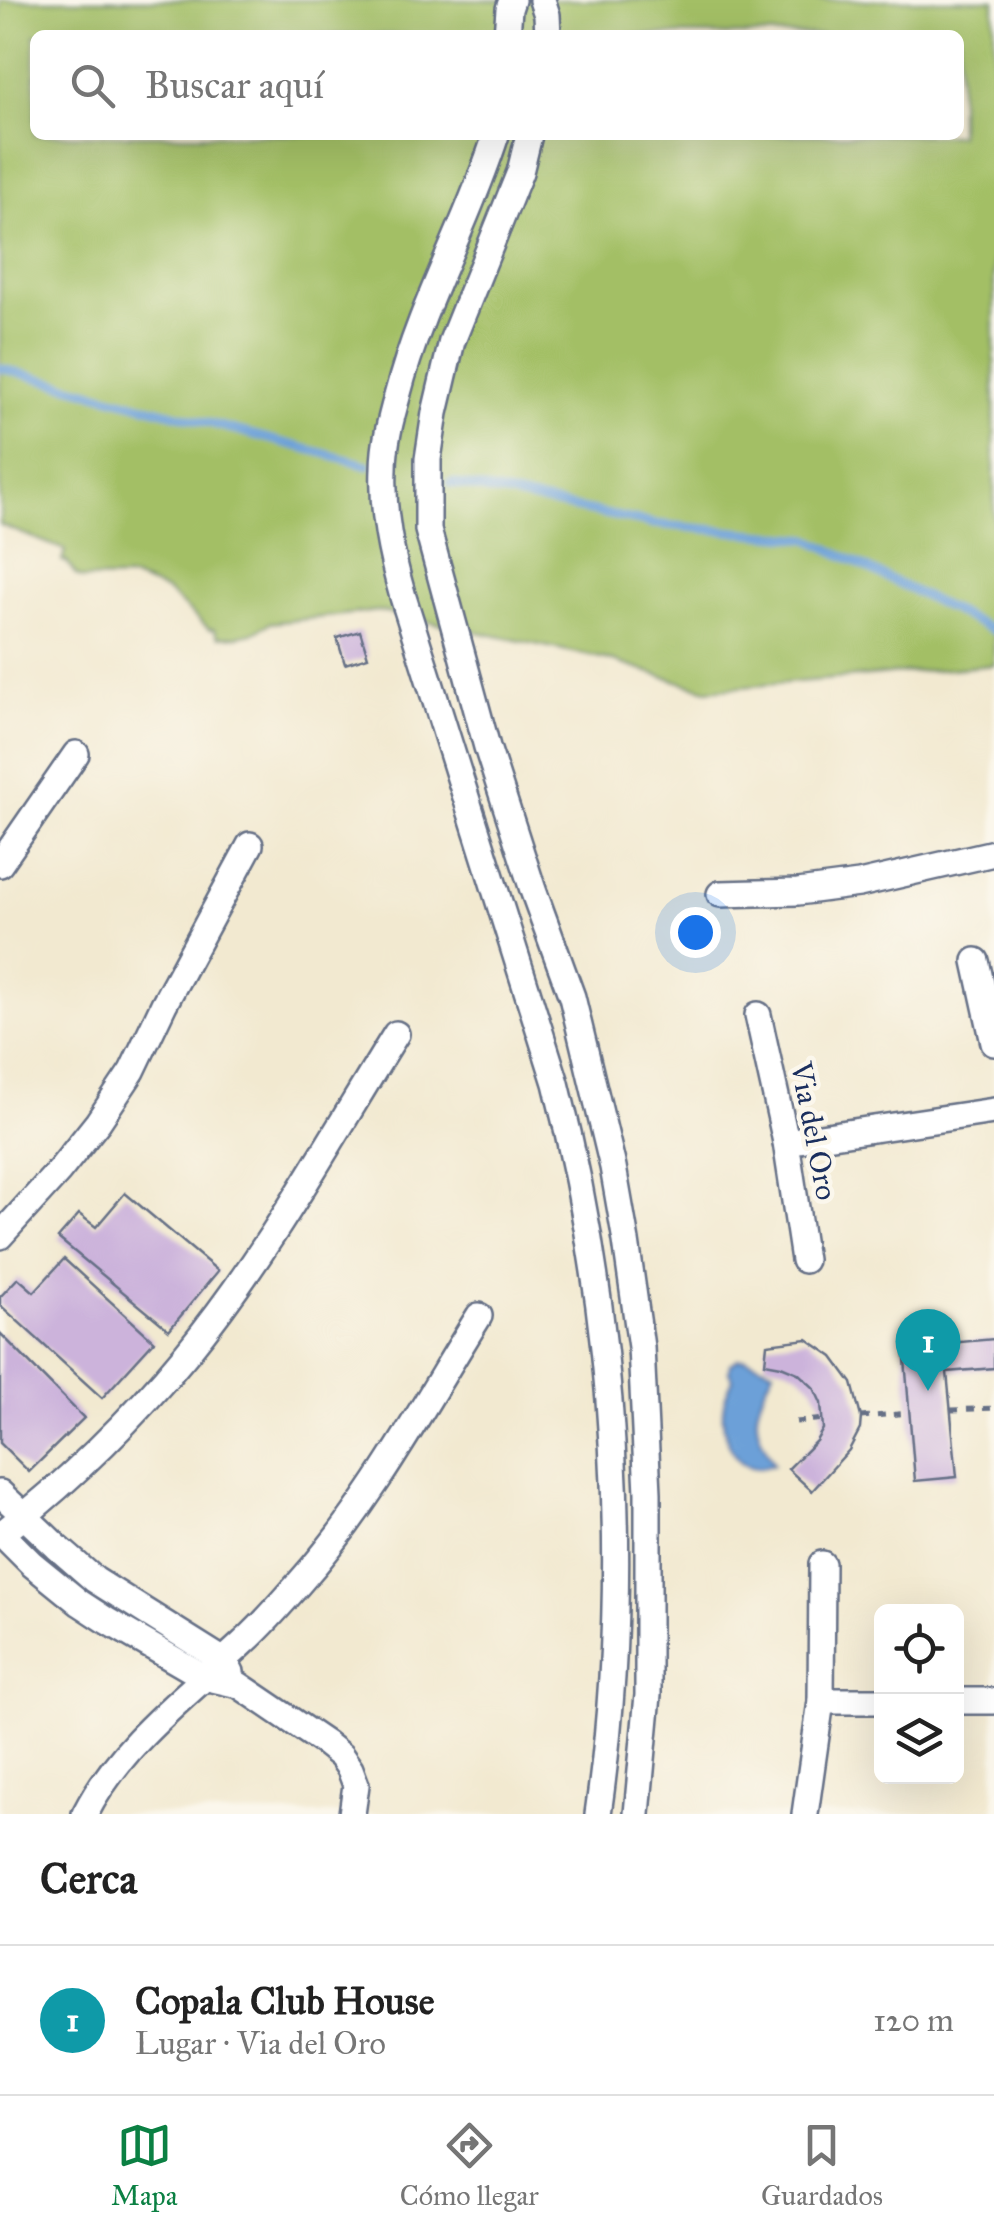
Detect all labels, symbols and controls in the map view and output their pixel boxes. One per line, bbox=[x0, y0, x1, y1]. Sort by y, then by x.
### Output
search box bbox=[30, 30, 964, 140]
icon: search bbox=[65, 58, 120, 113]
text: Buscar aquí bbox=[145, 62, 324, 108]
your location bbox=[670, 907, 721, 958]
street label: Via del Oro bbox=[783, 1058, 845, 1203]
pin: 1 bbox=[896, 1308, 960, 1391]
map controls bbox=[874, 1604, 964, 1784]
button: locate bbox=[874, 1604, 964, 1694]
button: layers bbox=[874, 1694, 964, 1784]
text: Cerca bbox=[40, 1853, 137, 1905]
text: Copala Club House bbox=[135, 1978, 435, 2024]
text: 1 bbox=[66, 2001, 79, 2040]
text: 120 m bbox=[873, 2001, 954, 2040]
text: Lugar · Via del Oro bbox=[135, 2024, 386, 2063]
tab: Mapa bbox=[111, 2118, 178, 2213]
tab: Cómo llegar bbox=[400, 2118, 539, 2213]
tab: Guardados bbox=[761, 2118, 883, 2213]

